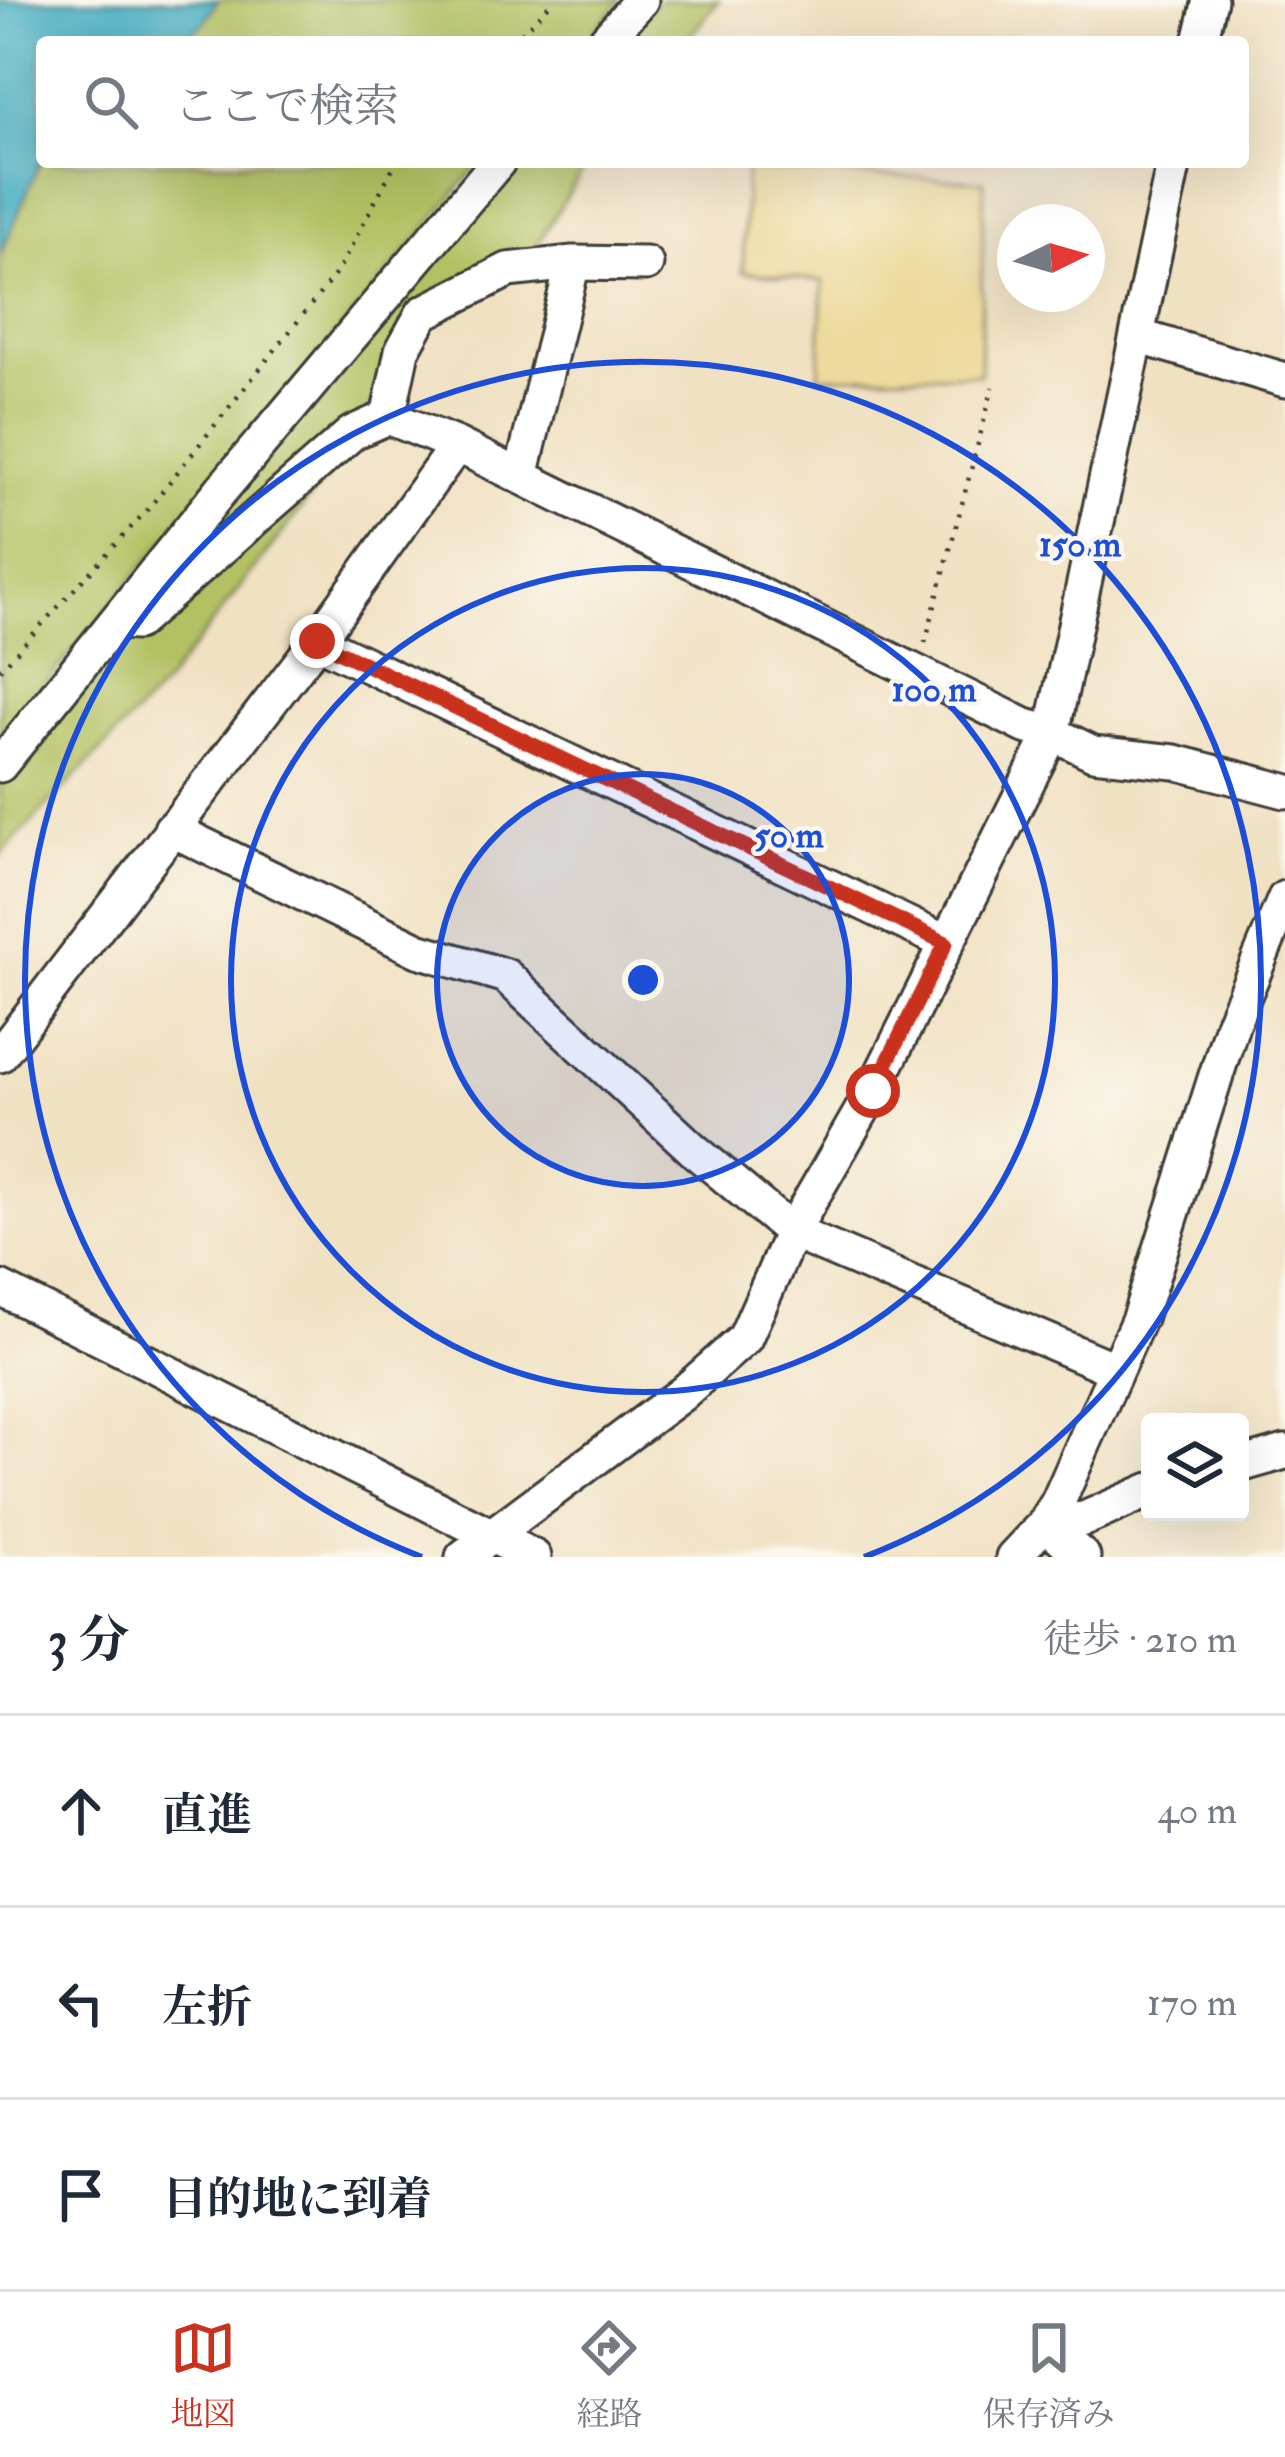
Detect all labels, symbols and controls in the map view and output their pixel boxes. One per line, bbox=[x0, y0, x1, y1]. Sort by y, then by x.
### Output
search box bbox=[36, 36, 1249, 168]
icon: search bbox=[78, 69, 144, 135]
text: ここで検索 bbox=[174, 79, 399, 135]
north arrow bbox=[997, 204, 1105, 312]
text: 150 m bbox=[1039, 522, 1121, 567]
route end bbox=[290, 614, 344, 668]
text: 100 m bbox=[891, 667, 977, 712]
text: 50 m bbox=[754, 813, 824, 858]
centre of rings bbox=[622, 959, 664, 1001]
route start bbox=[846, 1064, 900, 1118]
map controls bbox=[1141, 1413, 1249, 1521]
button: layers bbox=[1141, 1413, 1249, 1521]
text: 3 分 bbox=[48, 1609, 129, 1673]
text: 徒歩 · 210 m bbox=[1043, 1615, 1237, 1664]
icon: ahead bbox=[48, 1778, 114, 1844]
text: 40 m bbox=[1158, 1786, 1237, 1835]
text: 直進 bbox=[162, 1788, 252, 1844]
icon: left bbox=[48, 1970, 114, 2036]
text: 170 m bbox=[1147, 1978, 1237, 2027]
text: 左折 bbox=[162, 1980, 252, 2036]
icon: arrive bbox=[48, 2162, 114, 2228]
text: 目的地に到着 bbox=[162, 2172, 432, 2228]
tab: 地図 bbox=[170, 2315, 236, 2435]
tab: 経路 bbox=[576, 2315, 642, 2435]
tab: 保存済み bbox=[983, 2315, 1115, 2435]

